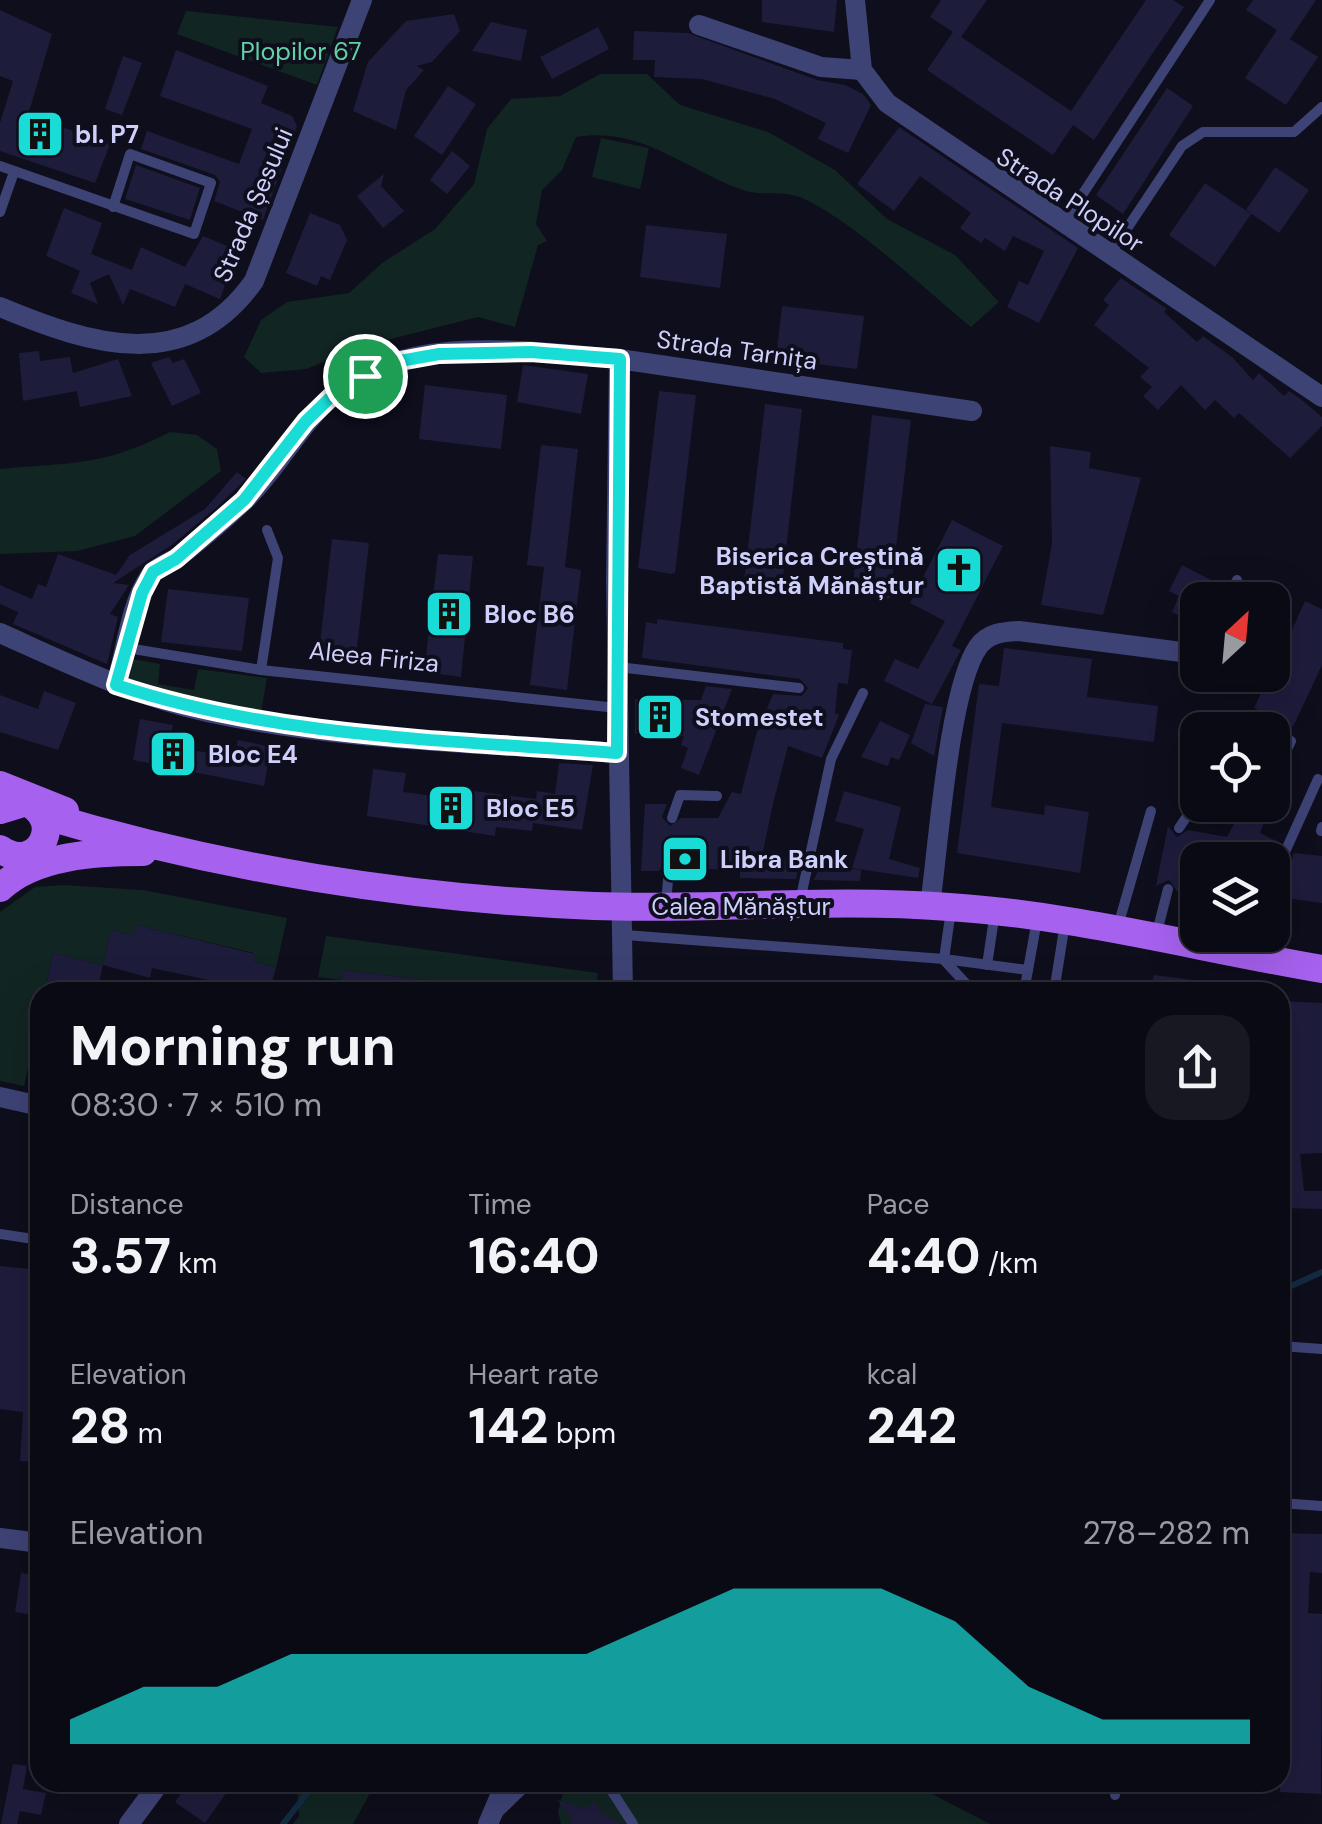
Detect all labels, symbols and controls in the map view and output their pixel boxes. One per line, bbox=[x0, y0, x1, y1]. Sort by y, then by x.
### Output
park label: Plopilor 67 bbox=[240, 35, 362, 68]
building icon: bl. P7 bbox=[14, 108, 66, 160]
place label: bl. P7 bbox=[75, 118, 139, 151]
street label: Strada Șesului bbox=[206, 123, 300, 287]
street label: Strada Plopilor bbox=[990, 140, 1150, 260]
street label: Strada Tarnița bbox=[655, 322, 819, 378]
pin bbox=[323, 334, 408, 419]
icon: arrive bbox=[338, 349, 393, 404]
place label: Biserica Creștină Baptistă Mănăștur bbox=[699, 540, 924, 602]
church icon: Biserica Creștină Baptistă Mănăștur bbox=[933, 544, 985, 596]
north arrow bbox=[1180, 582, 1290, 692]
map controls bbox=[1180, 582, 1290, 952]
building icon: Bloc B6 bbox=[423, 588, 475, 640]
place label: Bloc B6 bbox=[484, 598, 575, 631]
street label: Aleea Firiza bbox=[307, 634, 441, 680]
building icon: Stomestet bbox=[634, 691, 686, 743]
place label: Stomestet bbox=[695, 701, 824, 734]
button: locate bbox=[1180, 712, 1290, 822]
building icon: Bloc E4 bbox=[147, 728, 199, 780]
place label: Bloc E4 bbox=[208, 738, 298, 771]
building icon: Bloc E5 bbox=[425, 782, 477, 834]
place label: Bloc E5 bbox=[486, 792, 575, 825]
bank icon: Libra Bank bbox=[659, 833, 711, 885]
button: layers bbox=[1180, 842, 1290, 952]
place label: Libra Bank bbox=[720, 843, 849, 876]
street label: Calea Mănăștur bbox=[651, 890, 831, 923]
text: Morning run bbox=[70, 1010, 396, 1082]
button: share bbox=[1145, 1015, 1250, 1120]
text: 08:30 · 7 × 510 m bbox=[70, 1084, 322, 1126]
text: Distance bbox=[70, 1186, 184, 1223]
text: Time bbox=[468, 1186, 532, 1223]
text: Pace bbox=[867, 1186, 929, 1223]
text: 3.57 bbox=[70, 1223, 171, 1289]
text: 16:40 bbox=[468, 1223, 600, 1289]
text: 4:40 bbox=[867, 1223, 980, 1289]
text: km bbox=[171, 1245, 217, 1282]
text: /km bbox=[980, 1245, 1038, 1282]
text: Elevation bbox=[70, 1356, 187, 1393]
text: Heart rate bbox=[468, 1356, 599, 1393]
text: kcal bbox=[867, 1356, 917, 1393]
text: 28 bbox=[70, 1393, 130, 1459]
text: 142 bbox=[468, 1393, 548, 1459]
text: 242 bbox=[867, 1393, 957, 1459]
text: m bbox=[130, 1415, 163, 1452]
text: bpm bbox=[548, 1415, 616, 1452]
text: Elevation bbox=[70, 1512, 203, 1554]
text: 278–282 m bbox=[1082, 1512, 1250, 1554]

